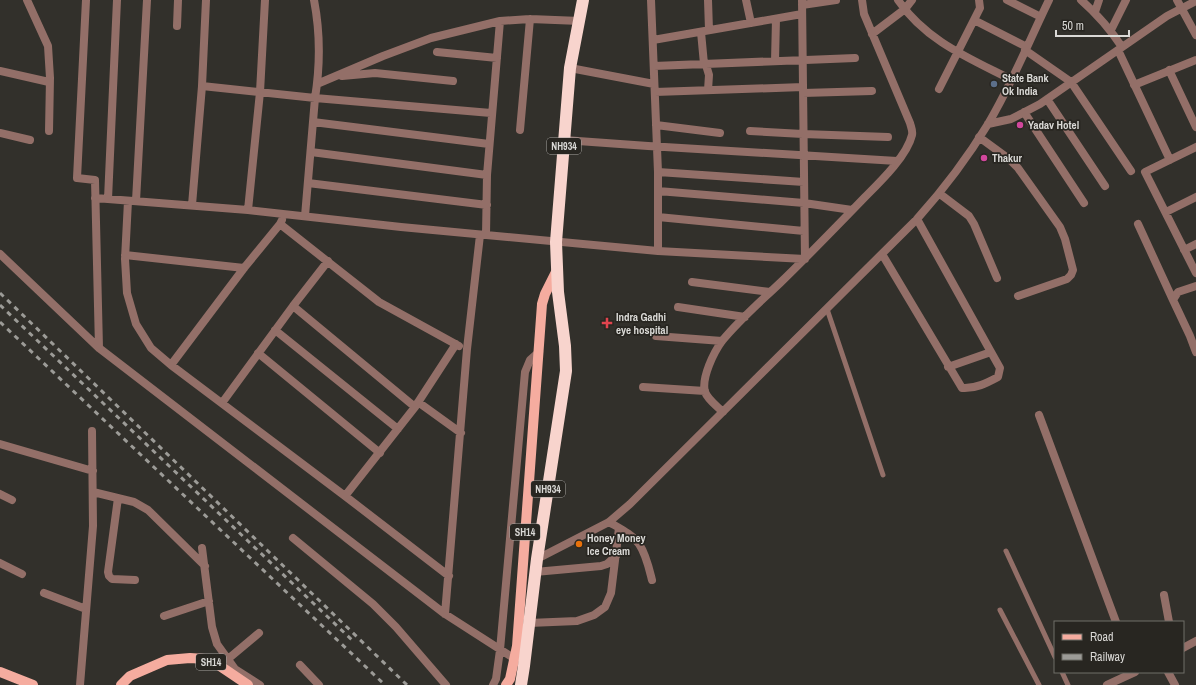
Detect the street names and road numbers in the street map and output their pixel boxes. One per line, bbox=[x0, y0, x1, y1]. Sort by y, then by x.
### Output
road number: NH934 bbox=[547, 138, 581, 154]
road number: NH934 bbox=[531, 481, 565, 497]
road number: SH14 bbox=[510, 524, 540, 540]
road number: SH14 bbox=[196, 654, 226, 670]

